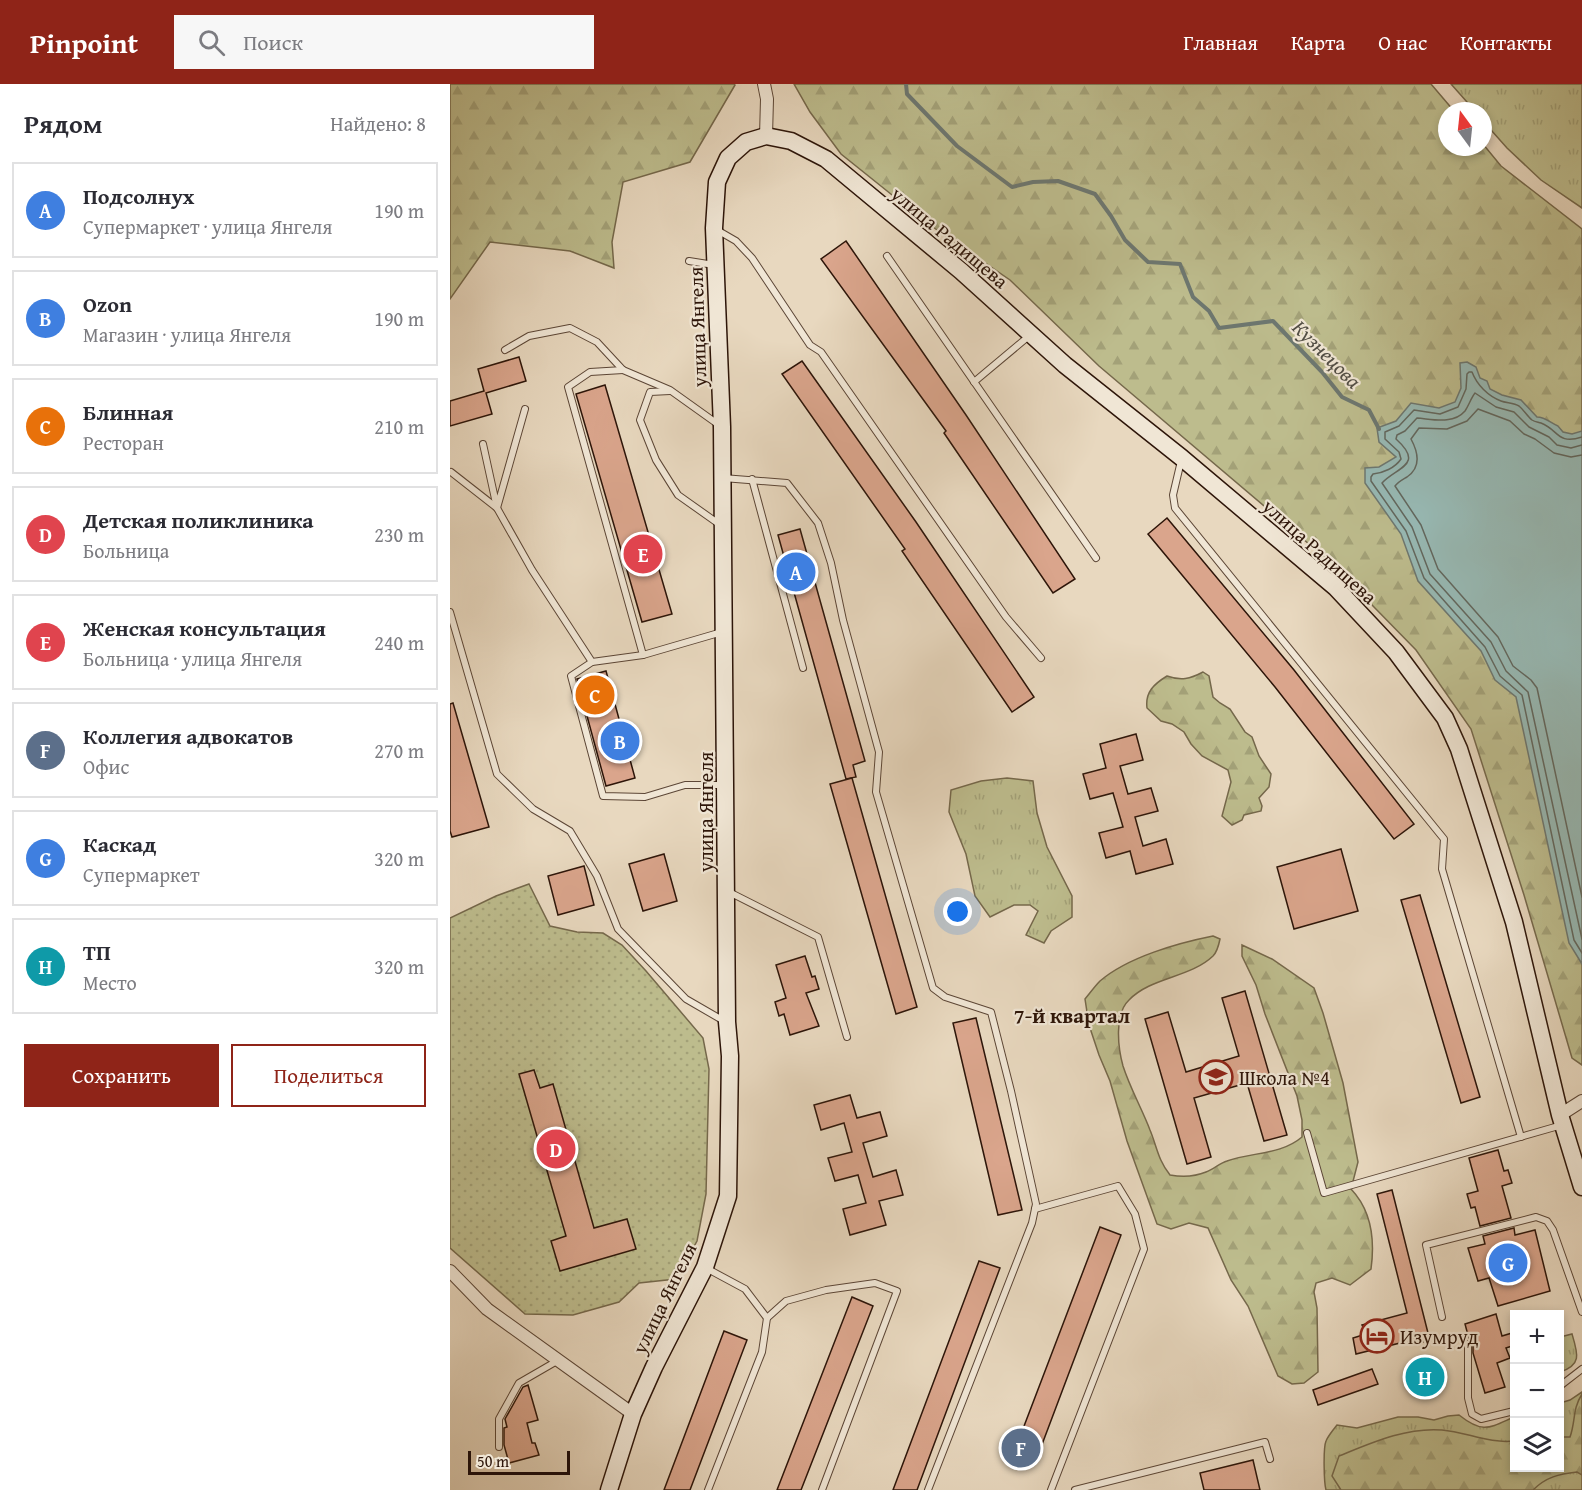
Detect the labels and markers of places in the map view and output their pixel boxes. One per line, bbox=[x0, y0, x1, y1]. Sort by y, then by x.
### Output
pin: E bbox=[624, 532, 662, 576]
pin: A bbox=[776, 550, 816, 594]
pin: C bbox=[576, 672, 614, 718]
pin: B bbox=[600, 718, 640, 764]
school or university icon: Школа №4 bbox=[1198, 1059, 1234, 1095]
place label: Школа №4 bbox=[1239, 1063, 1330, 1092]
pin: D bbox=[536, 1126, 576, 1172]
pin: G bbox=[1488, 1240, 1528, 1286]
hotel icon: Изумруд bbox=[1359, 1318, 1395, 1354]
place label: Изумруд bbox=[1400, 1322, 1479, 1351]
pin: H bbox=[1406, 1354, 1444, 1400]
pin: F bbox=[1002, 1426, 1040, 1470]

